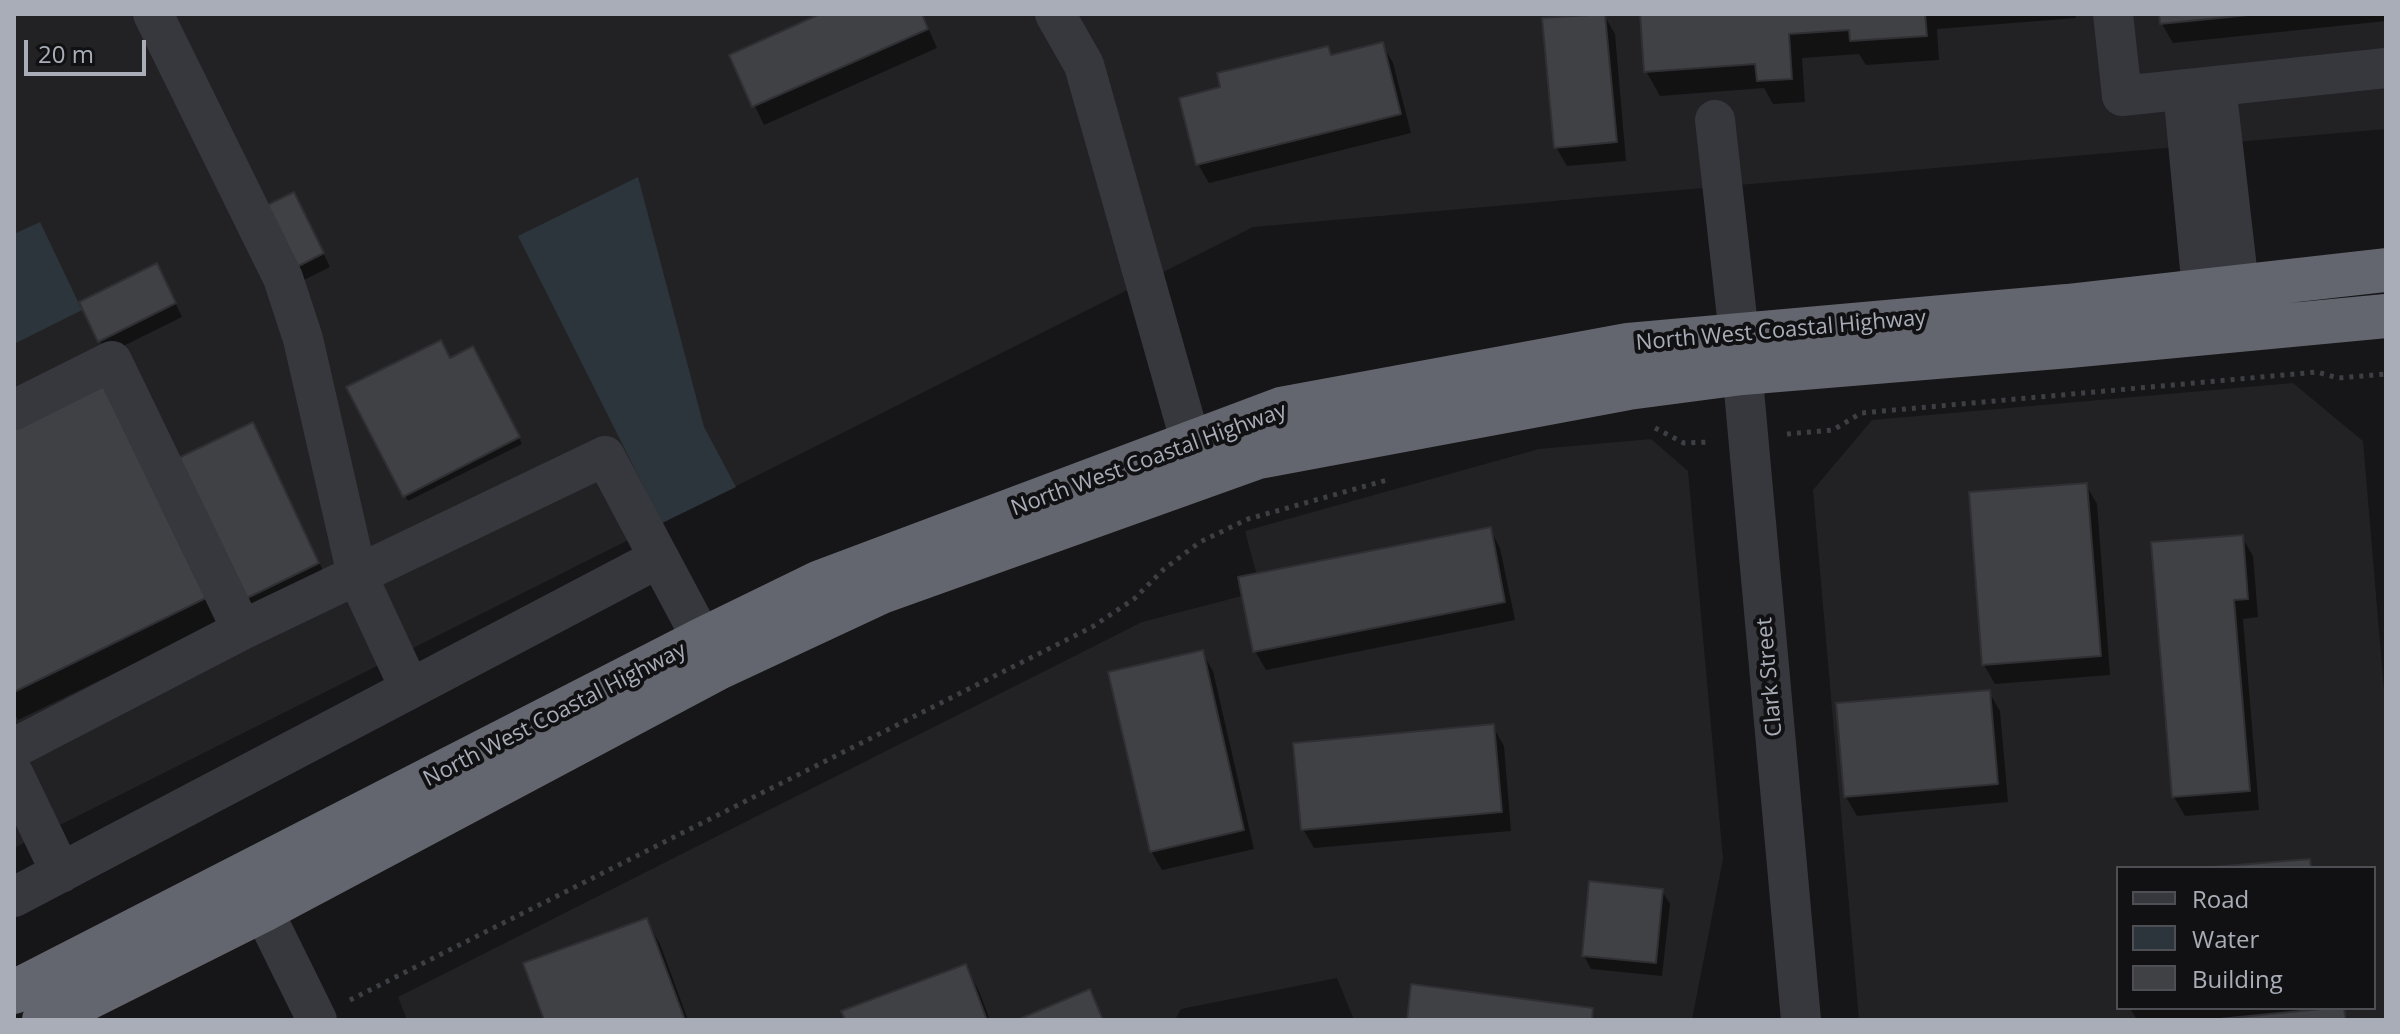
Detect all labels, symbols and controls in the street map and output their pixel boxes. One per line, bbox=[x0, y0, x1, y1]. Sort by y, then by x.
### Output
scale bar bbox=[28, 24, 150, 74]
text: 20 m bbox=[38, 37, 94, 70]
street label: North West Coastal Highway bbox=[1635, 305, 1927, 357]
street label: North West Coastal Highway bbox=[1008, 398, 1290, 522]
street label: Clark Street bbox=[1752, 616, 1788, 738]
street label: North West Coastal Highway bbox=[419, 637, 691, 793]
legend bbox=[2116, 866, 2376, 1010]
text: Road bbox=[2192, 882, 2249, 915]
text: Water bbox=[2192, 922, 2259, 955]
text: Building bbox=[2192, 962, 2283, 995]

